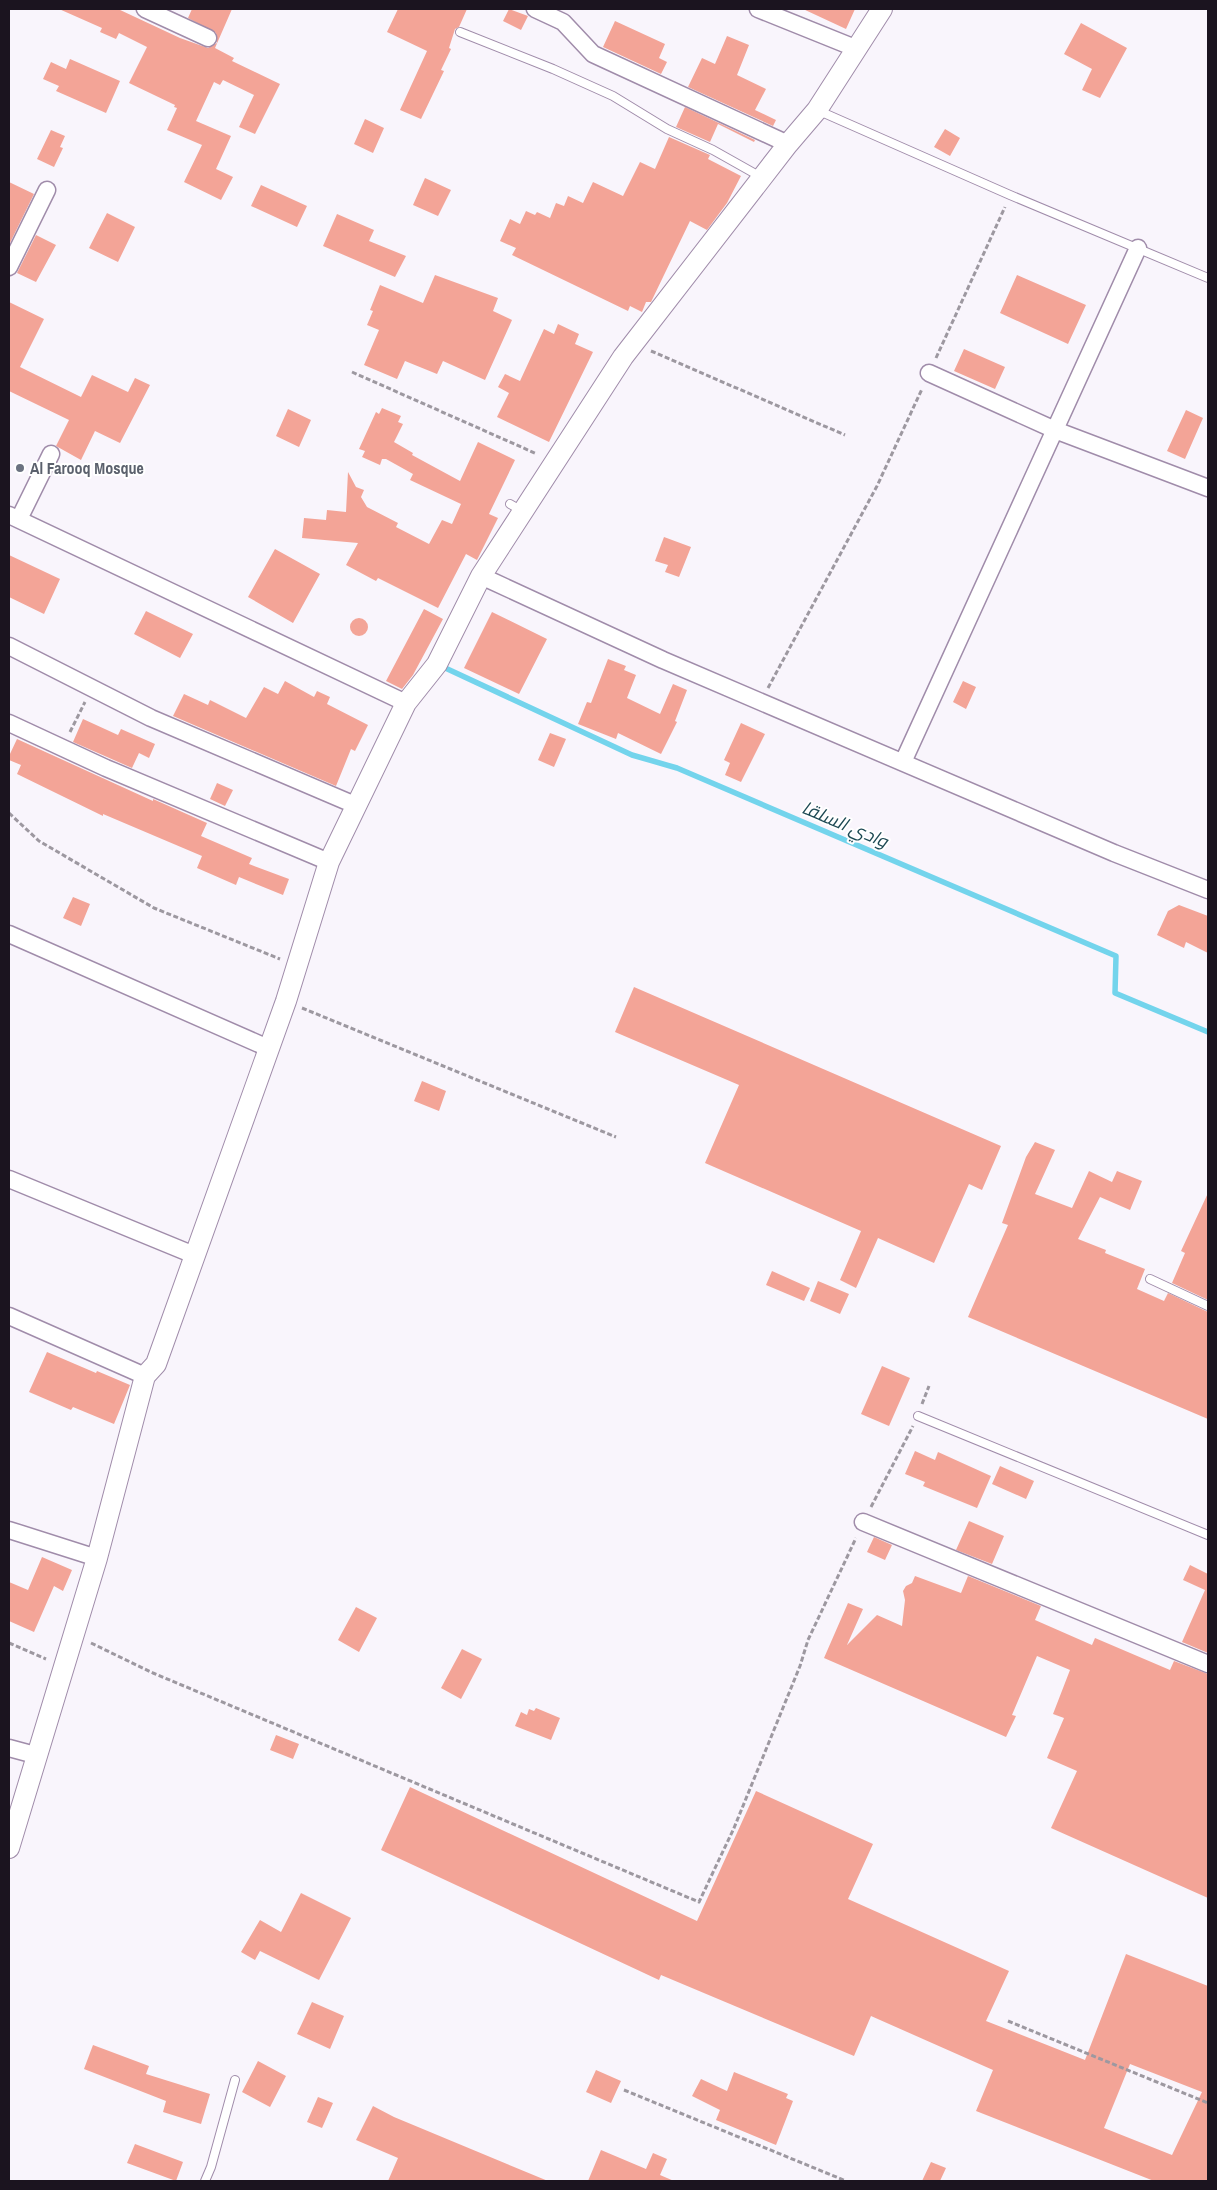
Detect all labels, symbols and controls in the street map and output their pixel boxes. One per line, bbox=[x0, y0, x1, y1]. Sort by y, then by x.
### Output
place label: Al Farooq Mosque bbox=[30, 457, 144, 479]
marker: Al Farooq Mosque bbox=[14, 462, 26, 474]
water label: وادي السلقا bbox=[797, 795, 893, 856]

